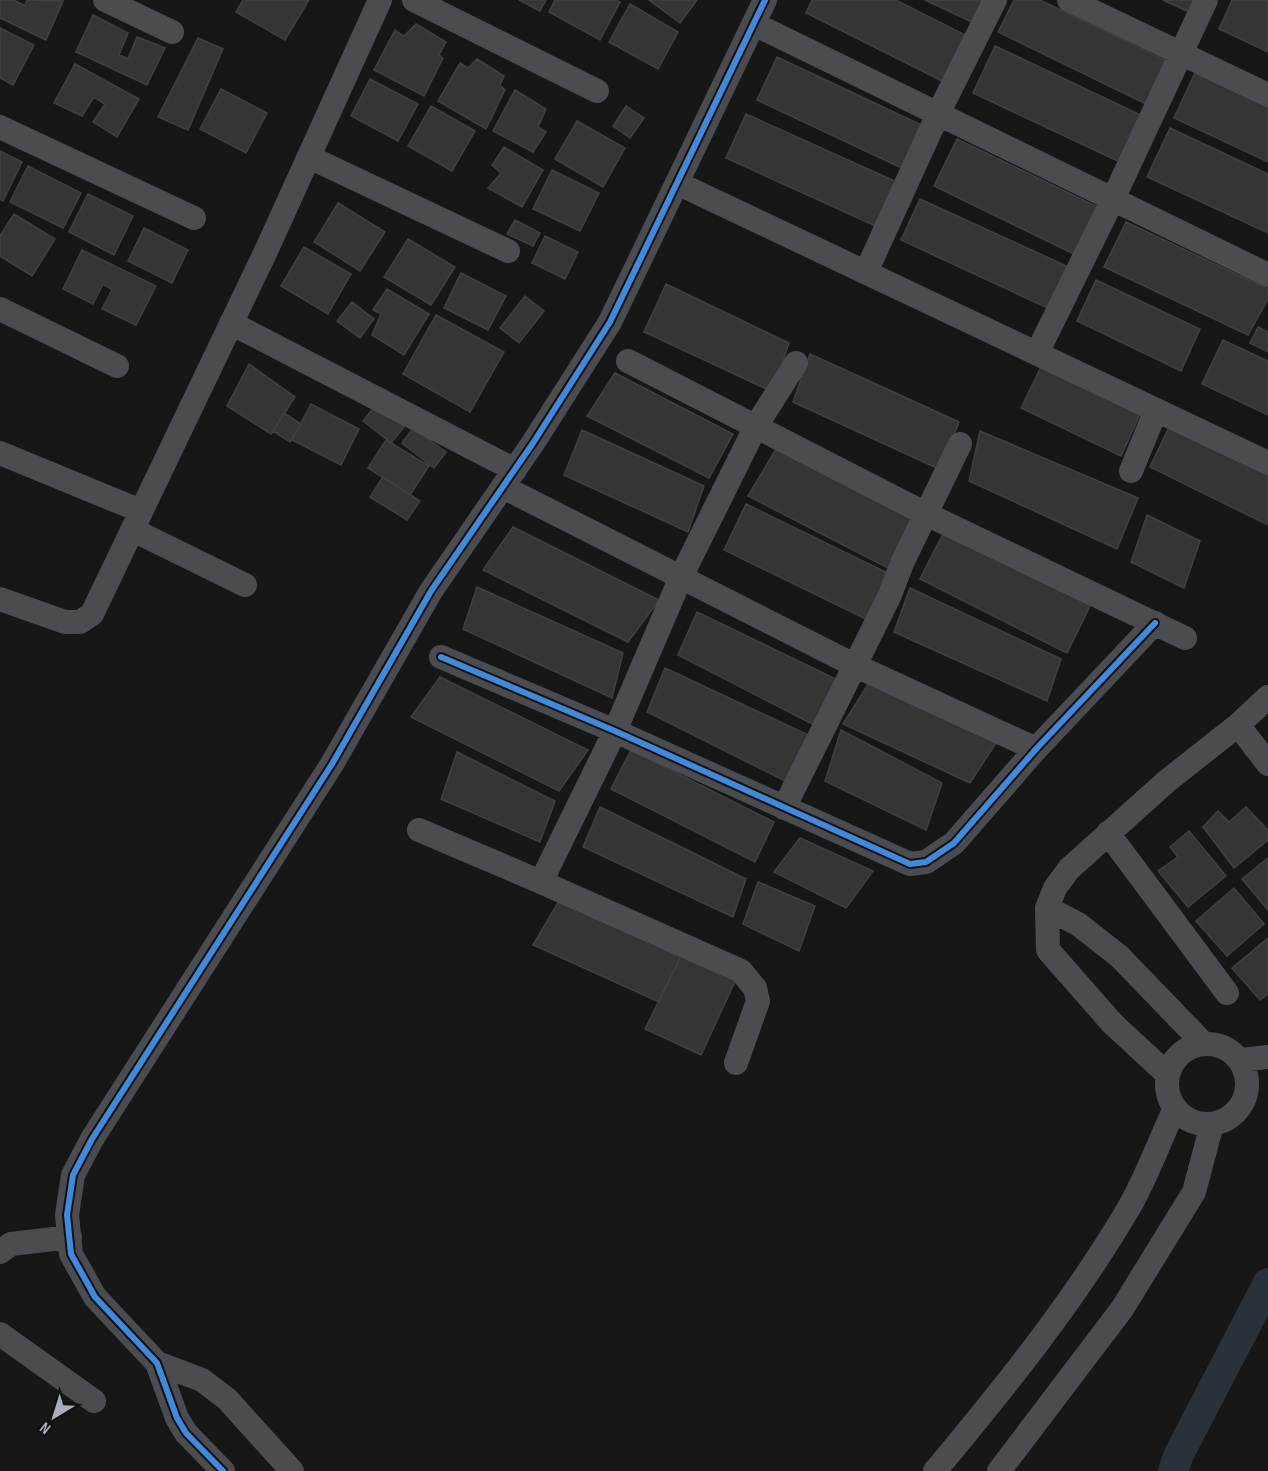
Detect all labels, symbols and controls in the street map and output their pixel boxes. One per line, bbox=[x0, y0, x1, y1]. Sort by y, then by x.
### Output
north arrow bbox=[24, 1387, 84, 1447]
text: N bbox=[36, 1418, 55, 1438]

